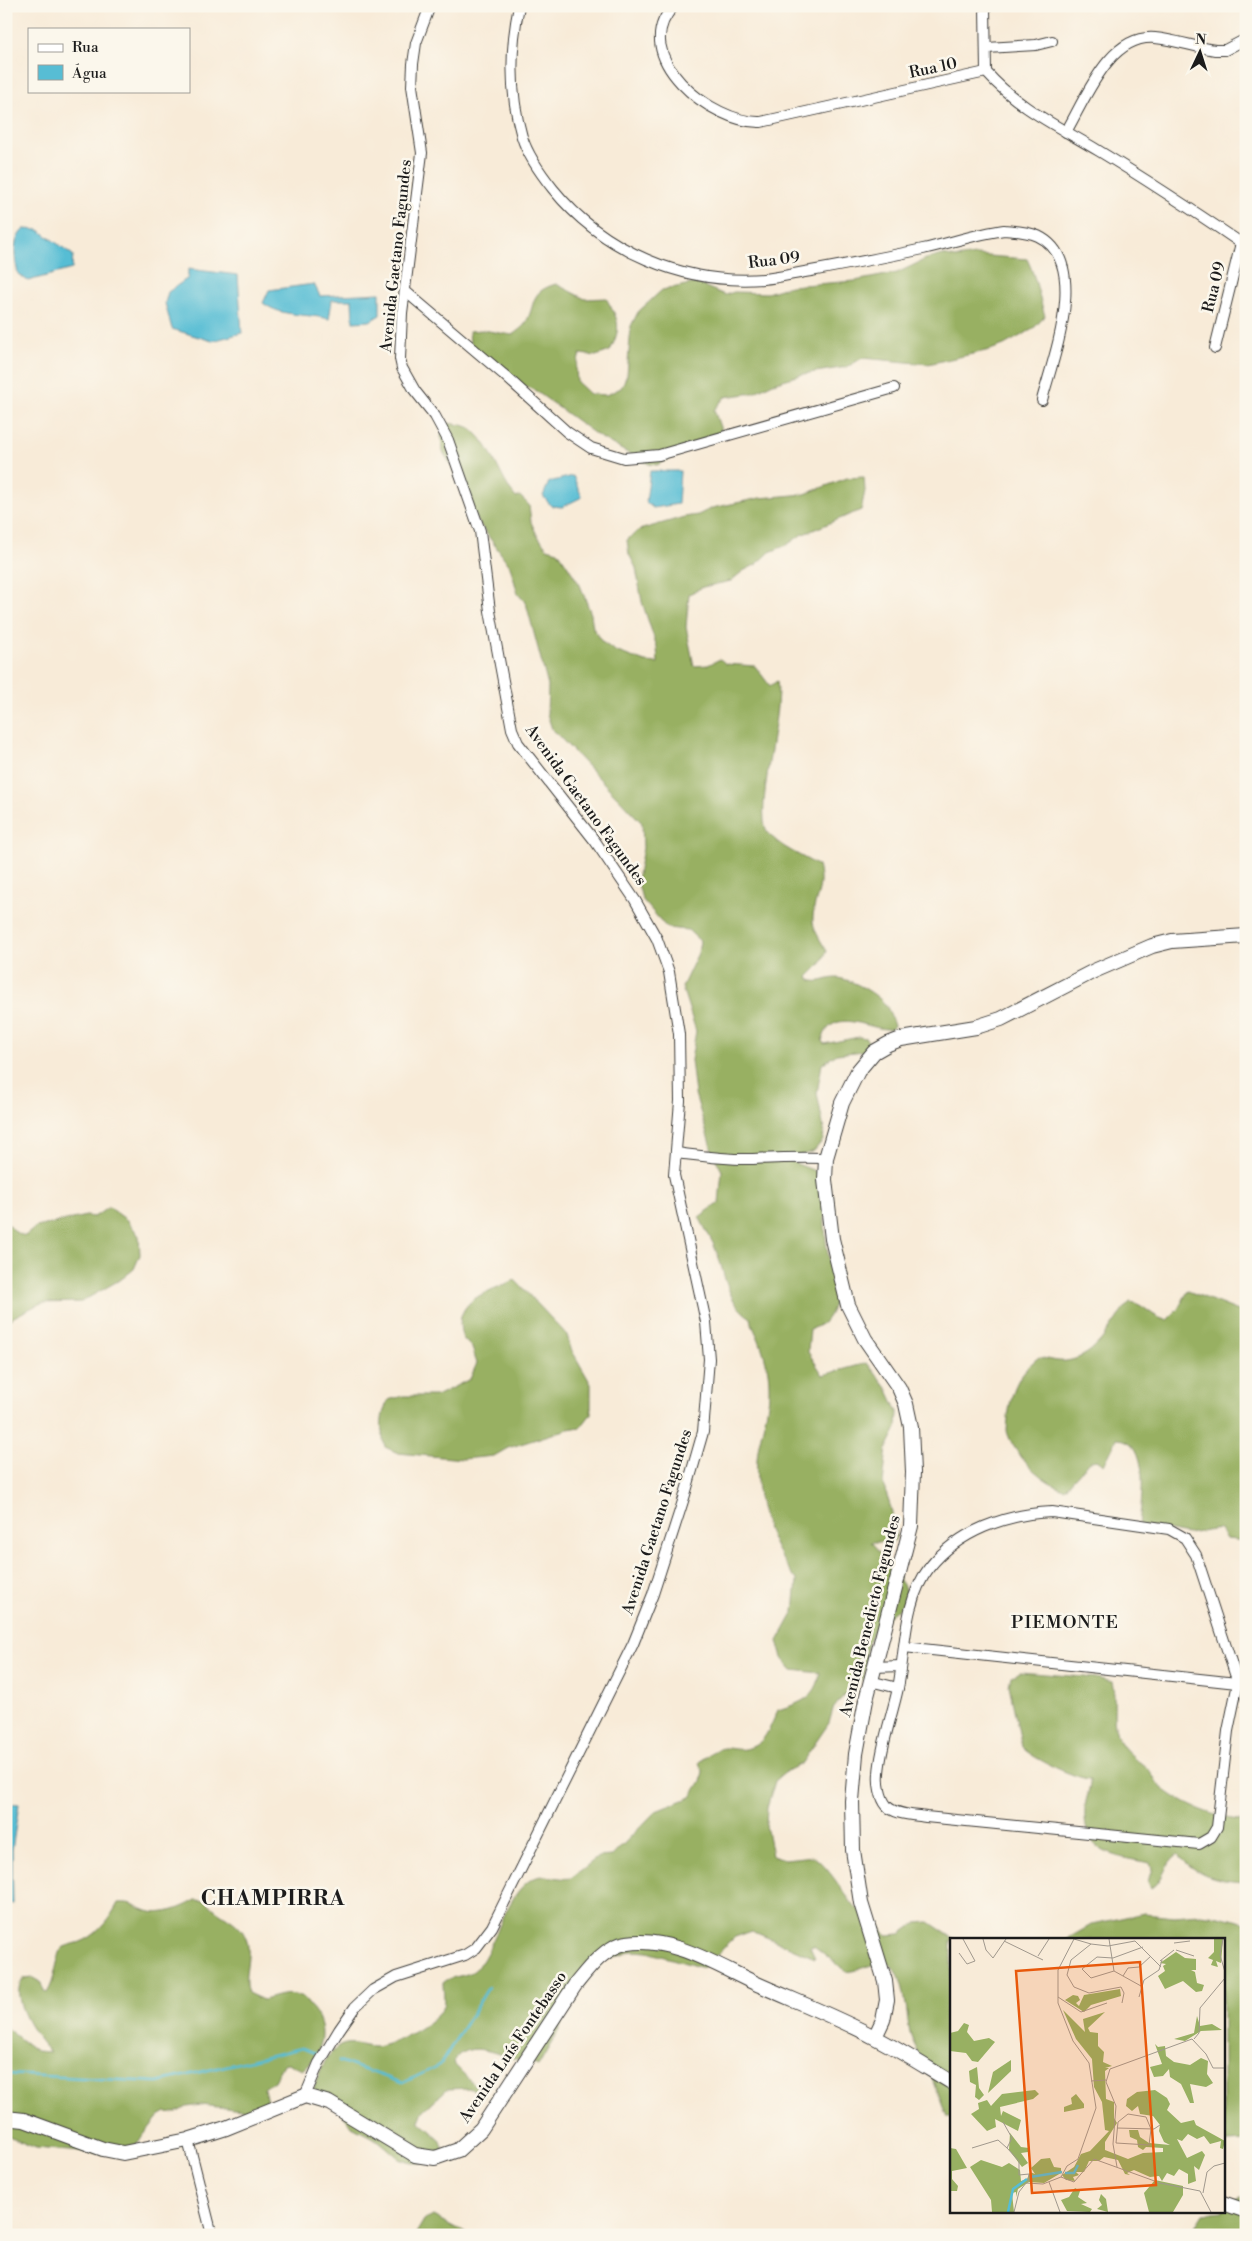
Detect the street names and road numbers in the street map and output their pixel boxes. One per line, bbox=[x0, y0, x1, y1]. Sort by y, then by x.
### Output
street label: Rua 10 bbox=[907, 53, 959, 83]
street label: Avenida Gaetano Fagundes bbox=[376, 159, 416, 354]
street label: Rua 09 bbox=[747, 247, 801, 273]
street label: Rua 09 bbox=[1198, 259, 1230, 315]
street label: Avenida Gaetano Fagundes bbox=[520, 720, 651, 889]
street label: Avenida Gaetano Fagundes bbox=[617, 1427, 696, 1618]
street label: Avenida Benedicto Fagundes bbox=[835, 1513, 905, 1720]
street label: Avenida Luís Fontebasso bbox=[454, 1967, 571, 2127]

